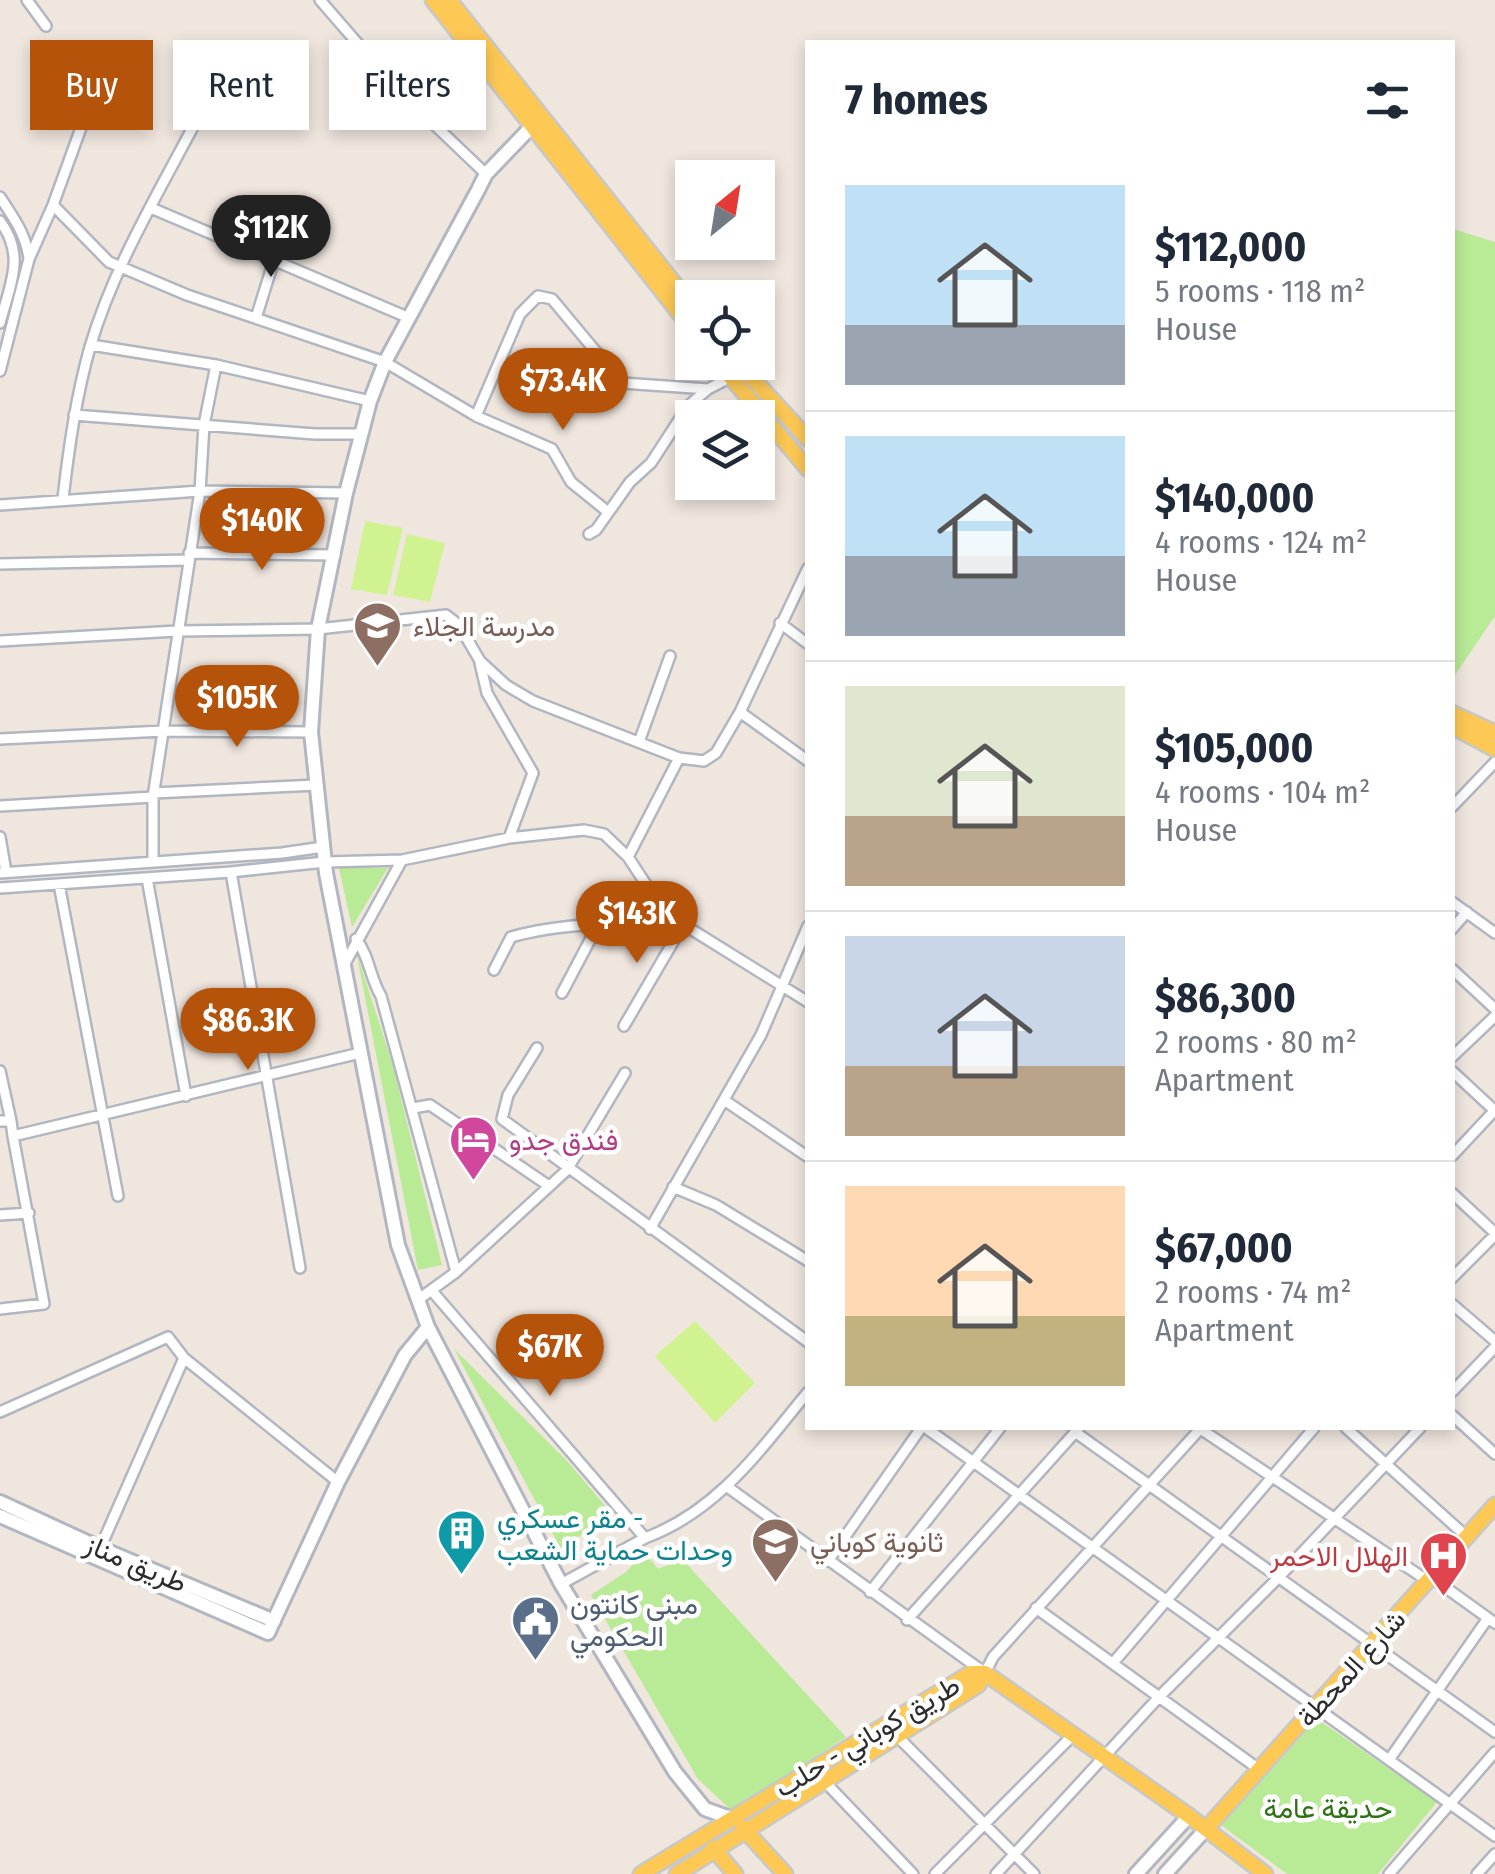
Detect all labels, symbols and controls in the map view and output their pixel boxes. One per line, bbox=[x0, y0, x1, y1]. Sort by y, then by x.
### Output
chip: Buy bbox=[30, 40, 153, 130]
chip: Rent bbox=[173, 40, 309, 130]
chip: Filters bbox=[329, 40, 486, 130]
icon: filters bbox=[1360, 73, 1415, 128]
text: 7 homes bbox=[845, 75, 988, 125]
north arrow bbox=[675, 160, 775, 260]
map controls bbox=[675, 160, 775, 500]
pin: $112K bbox=[201, 195, 341, 280]
text: $112K bbox=[234, 208, 308, 246]
text: $112,000 bbox=[1155, 222, 1306, 272]
icon: home bbox=[925, 225, 1045, 345]
text: 5 rooms · 118 m² bbox=[1155, 272, 1365, 310]
button: locate bbox=[675, 280, 775, 380]
text: House bbox=[1155, 310, 1237, 348]
pin: $73.4K bbox=[482, 348, 644, 433]
text: $73.4K bbox=[520, 361, 606, 399]
button: layers bbox=[675, 400, 775, 500]
text: $140,000 bbox=[1155, 473, 1314, 523]
icon: home bbox=[925, 476, 1045, 596]
pin: $140K bbox=[192, 488, 332, 573]
text: $140K bbox=[222, 501, 302, 539]
text: 4 rooms · 124 m² bbox=[1155, 523, 1367, 561]
text: House bbox=[1155, 561, 1237, 599]
school or university icon: مدرسة الجلاء bbox=[352, 600, 404, 668]
place label: مدرسة الجلاء bbox=[413, 610, 555, 644]
pin: $105K bbox=[167, 665, 307, 750]
text: $105K bbox=[197, 678, 277, 716]
text: $105,000 bbox=[1155, 723, 1313, 773]
icon: home bbox=[925, 726, 1045, 846]
text: 4 rooms · 104 m² bbox=[1155, 773, 1370, 811]
text: House bbox=[1155, 811, 1237, 849]
pin: $143K bbox=[567, 881, 707, 966]
text: $143K bbox=[598, 894, 676, 932]
text: $86,300 bbox=[1155, 973, 1296, 1023]
icon: home bbox=[925, 976, 1045, 1096]
pin: $86.3K bbox=[167, 988, 329, 1073]
text: $86.3K bbox=[202, 1001, 294, 1039]
text: 2 rooms · 80 m² bbox=[1155, 1023, 1357, 1061]
text: Apartment bbox=[1155, 1061, 1294, 1099]
hotel icon: فندق جدو bbox=[448, 1114, 500, 1182]
place label: فندق جدو bbox=[509, 1124, 618, 1158]
text: $67,000 bbox=[1155, 1223, 1293, 1273]
icon: home bbox=[925, 1226, 1045, 1346]
text: 2 rooms · 74 m² bbox=[1155, 1273, 1352, 1311]
text: Apartment bbox=[1155, 1311, 1294, 1349]
pin: $67K bbox=[491, 1314, 609, 1399]
text: $67K bbox=[518, 1327, 582, 1365]
place label: مقر عسكري - وحدات حماية الشعب bbox=[497, 1502, 733, 1568]
building icon: مقر عسكري - وحدات حماية الشعب bbox=[436, 1508, 488, 1576]
school or university icon: ثانوية كوباني bbox=[749, 1516, 801, 1584]
place label: ثانوية كوباني bbox=[810, 1526, 943, 1565]
street label: طريق مناز bbox=[79, 1527, 192, 1601]
hospital icon: الهلال الاحمر bbox=[1417, 1530, 1469, 1598]
place label: الهلال الاحمر bbox=[1269, 1540, 1408, 1574]
place label: مبنى كانتون الحكومي bbox=[570, 1588, 698, 1659]
public building icon: مبنى كانتون الحكومي bbox=[509, 1594, 561, 1662]
street label: شارع المحطة bbox=[1290, 1603, 1414, 1735]
street label: طريق كوباني - حلب bbox=[769, 1668, 969, 1810]
park label: حديقة عامة bbox=[1264, 1792, 1392, 1825]

